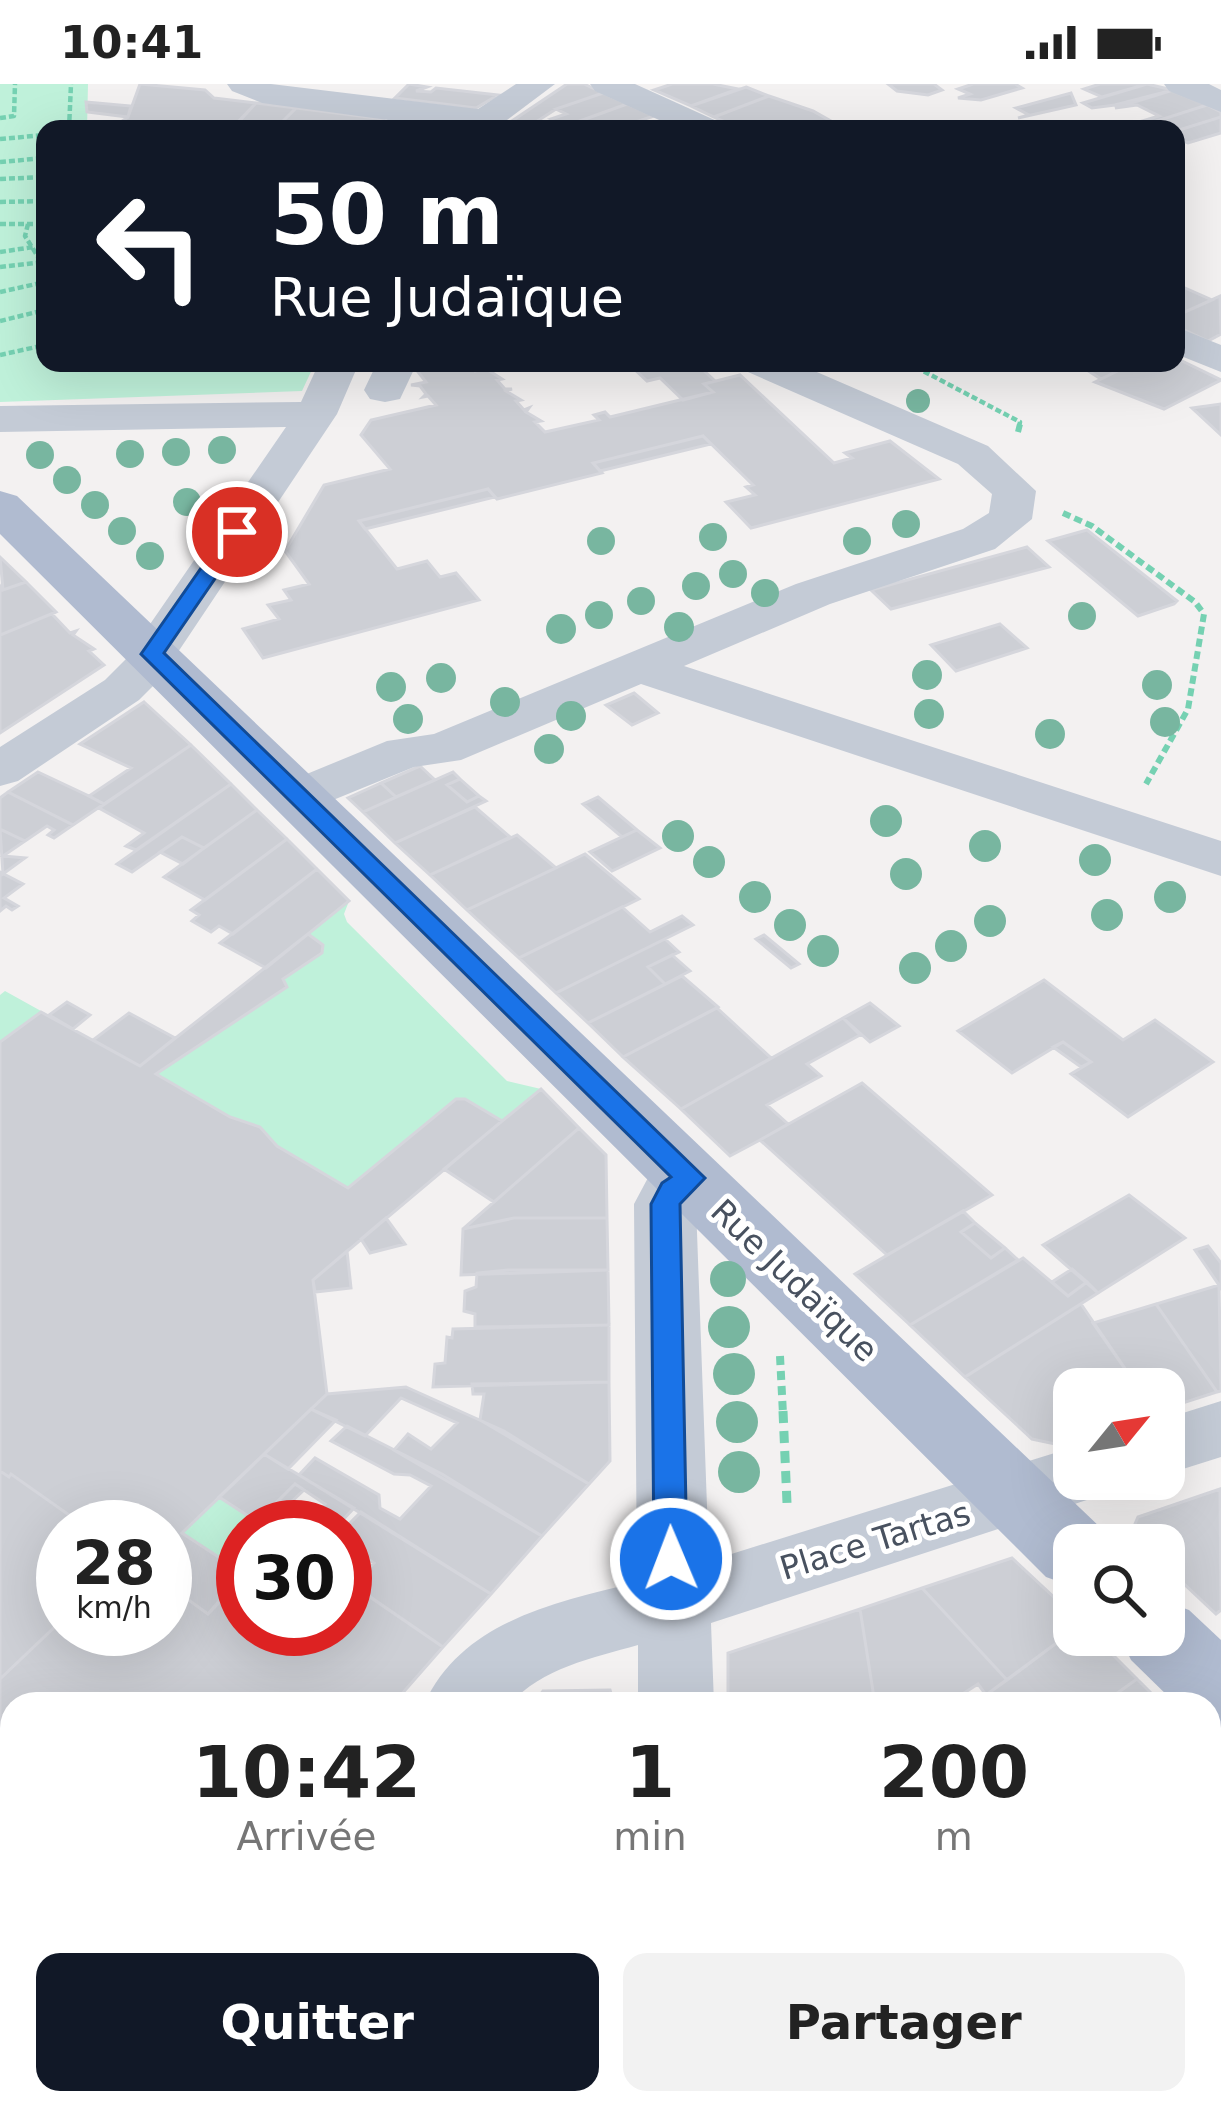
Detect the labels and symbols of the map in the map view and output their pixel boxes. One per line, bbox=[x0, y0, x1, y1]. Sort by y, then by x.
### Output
pin bbox=[186, 481, 288, 583]
street label: Rue Judaïque bbox=[703, 1191, 886, 1370]
north arrow bbox=[1053, 1368, 1185, 1500]
street label: Place Tartas bbox=[775, 1493, 975, 1588]
position arrow bbox=[608, 1496, 734, 1622]
speed limit sign: 30 bbox=[216, 1500, 372, 1656]

